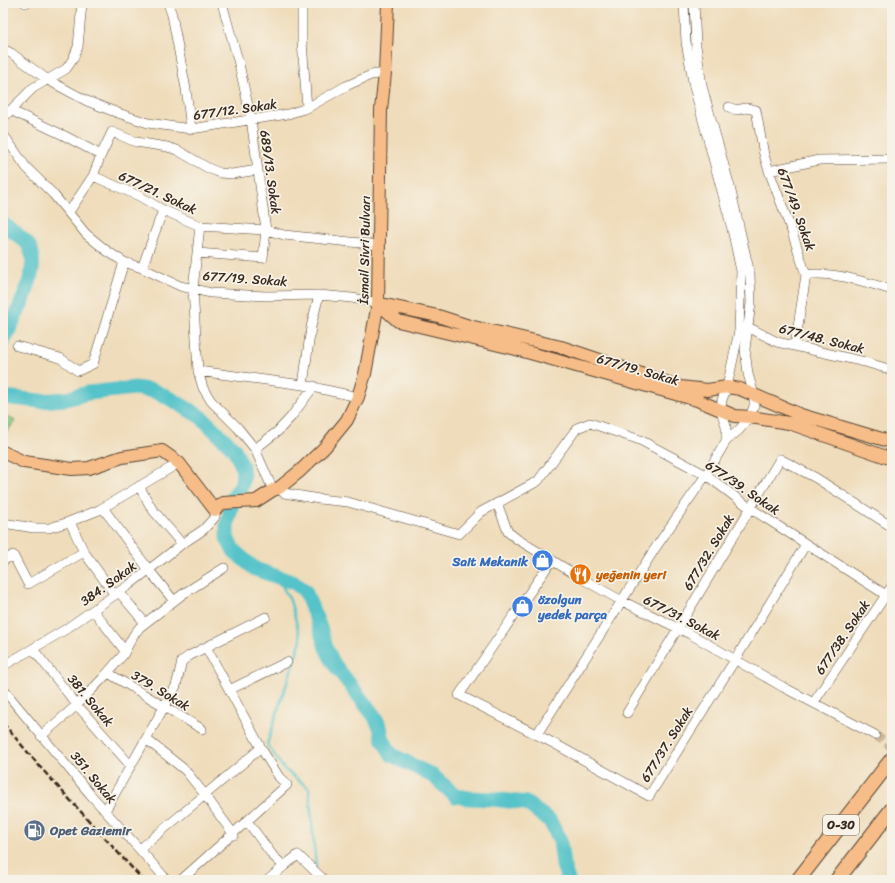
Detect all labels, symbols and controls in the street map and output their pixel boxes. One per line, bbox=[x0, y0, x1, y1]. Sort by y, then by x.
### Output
street label: 677/12. Sokak bbox=[192, 92, 278, 127]
street label: 689/13. Sokak bbox=[253, 128, 288, 216]
street label: 677/21. Sokak bbox=[115, 164, 201, 221]
street label: 677/49. Sokak bbox=[771, 164, 822, 254]
street label: İsmail Sivri Bulvarı bbox=[352, 195, 377, 306]
street label: 677/19. Sokak bbox=[202, 264, 288, 293]
street label: 677/48. Sokak bbox=[777, 317, 867, 360]
street label: 677/19. Sokak bbox=[594, 347, 682, 392]
street label: 677/39. Sokak bbox=[701, 454, 785, 521]
street label: 677/32. Sokak bbox=[676, 510, 740, 595]
shop icon: Sait Mekanik bbox=[530, 548, 556, 574]
place label: Sait Mekanik bbox=[451, 550, 529, 573]
street label: 384. Sokak bbox=[75, 555, 142, 612]
restaurant icon: yeğenin yeri bbox=[568, 561, 594, 587]
place label: yeğenin yeri bbox=[595, 563, 667, 586]
place label: özolgun yedek parça bbox=[537, 588, 607, 626]
street label: 677/31. Sokak bbox=[639, 588, 724, 647]
shop icon: özolgun yedek parça bbox=[509, 593, 535, 619]
street label: 677/38. Sokak bbox=[809, 595, 876, 679]
street label: 379. Sokak bbox=[127, 664, 195, 717]
street label: 381. Sokak bbox=[62, 669, 120, 732]
street label: 677/37. Sokak bbox=[634, 702, 699, 787]
street label: 351. Sokak bbox=[65, 746, 123, 809]
road number: O-30 bbox=[823, 815, 859, 835]
fuel station icon: Opet Gaziemir bbox=[21, 817, 47, 843]
place label: Opet Gaziemir bbox=[49, 819, 133, 842]

